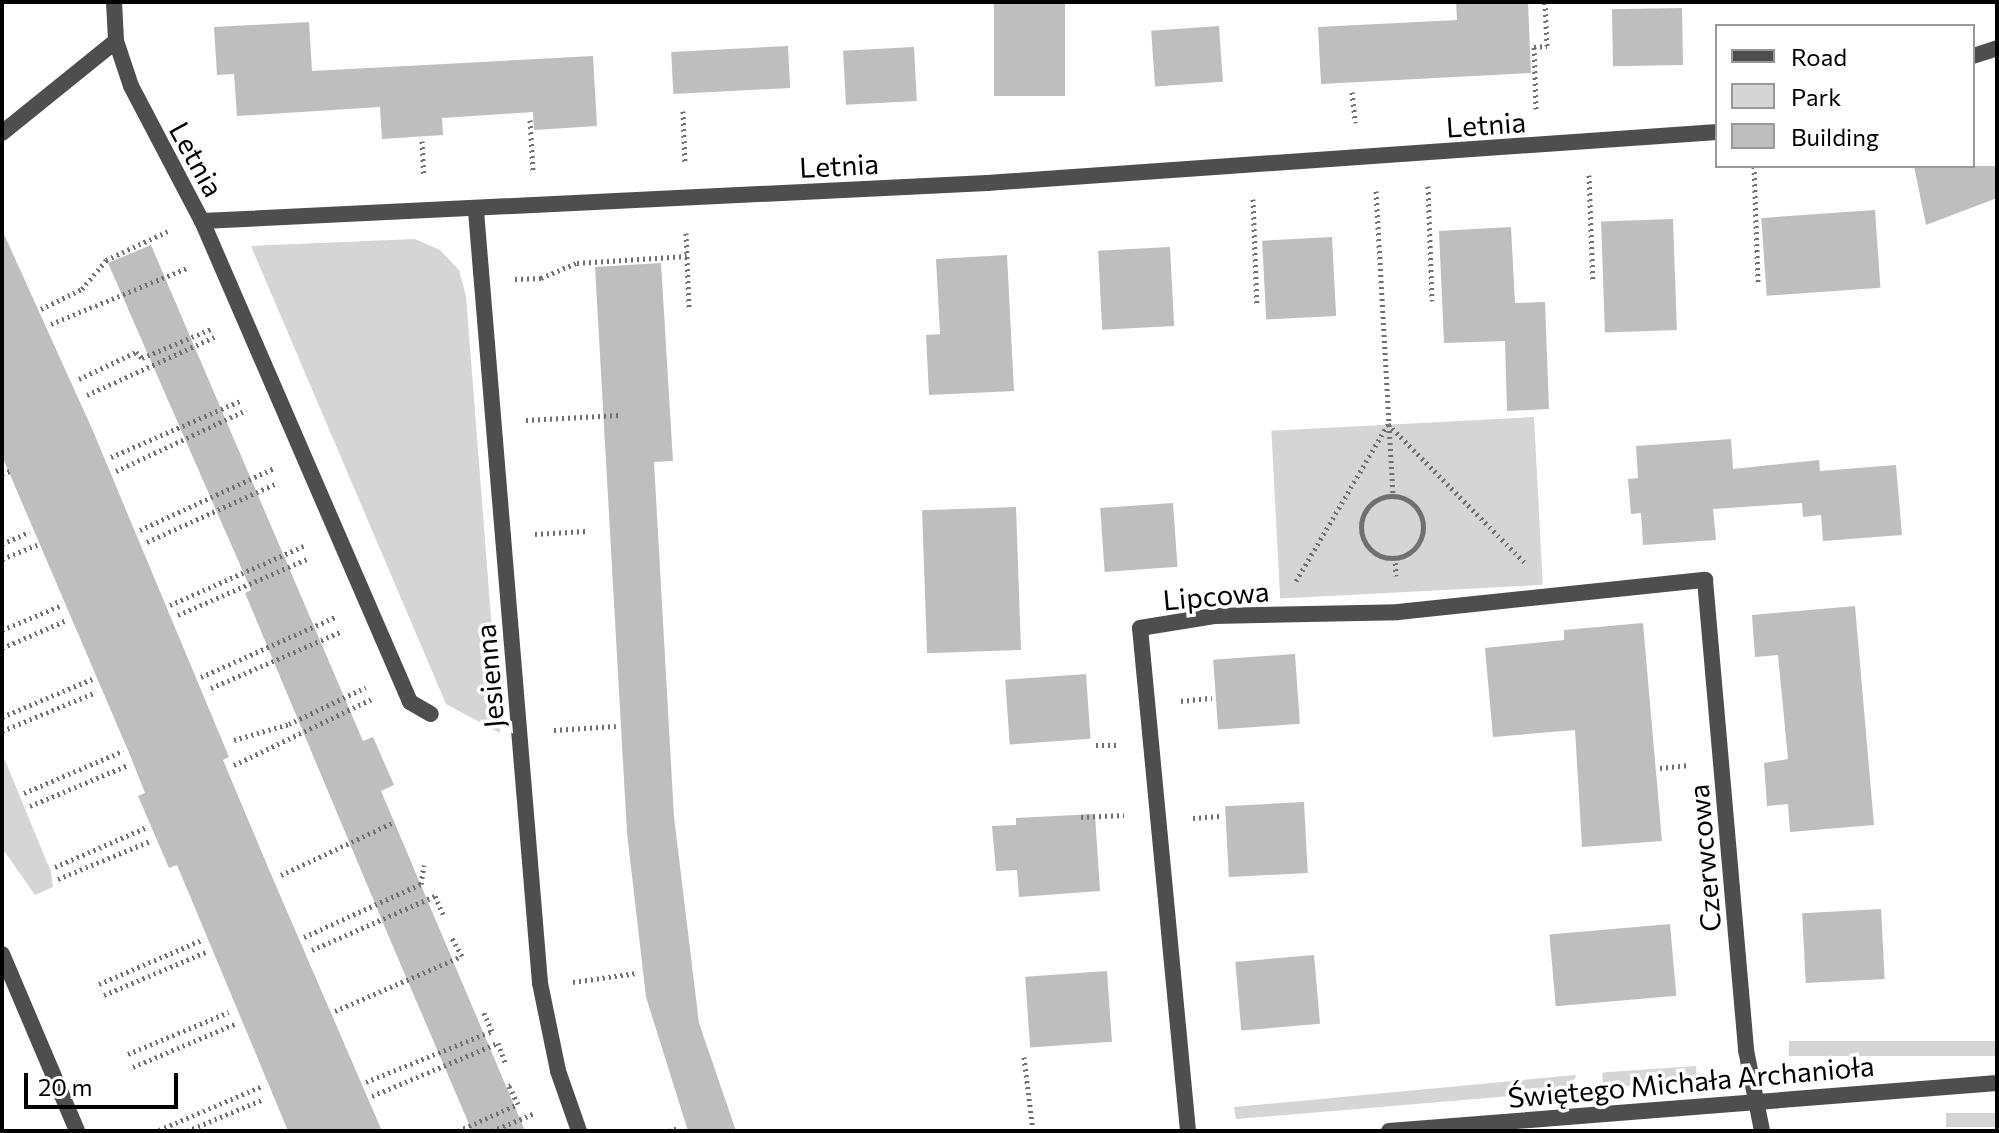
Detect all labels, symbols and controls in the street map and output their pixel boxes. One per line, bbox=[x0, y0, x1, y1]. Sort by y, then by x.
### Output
legend bbox=[1715, 24, 1975, 168]
text: Road bbox=[1791, 42, 1847, 71]
text: Park bbox=[1791, 82, 1841, 111]
street label: Letnia bbox=[1445, 104, 1527, 144]
street label: Letnia bbox=[163, 116, 231, 202]
text: Building bbox=[1791, 122, 1879, 151]
street label: Letnia bbox=[798, 146, 880, 184]
street label: Lipcowa bbox=[1161, 574, 1271, 616]
street label: Jesienna bbox=[468, 623, 510, 729]
street label: Czerwcowa bbox=[1681, 783, 1727, 933]
street label: Świętego Michała Archanioła bbox=[1506, 1048, 1876, 1114]
scale bar bbox=[28, 1057, 182, 1107]
text: 20 m bbox=[38, 1072, 92, 1101]

